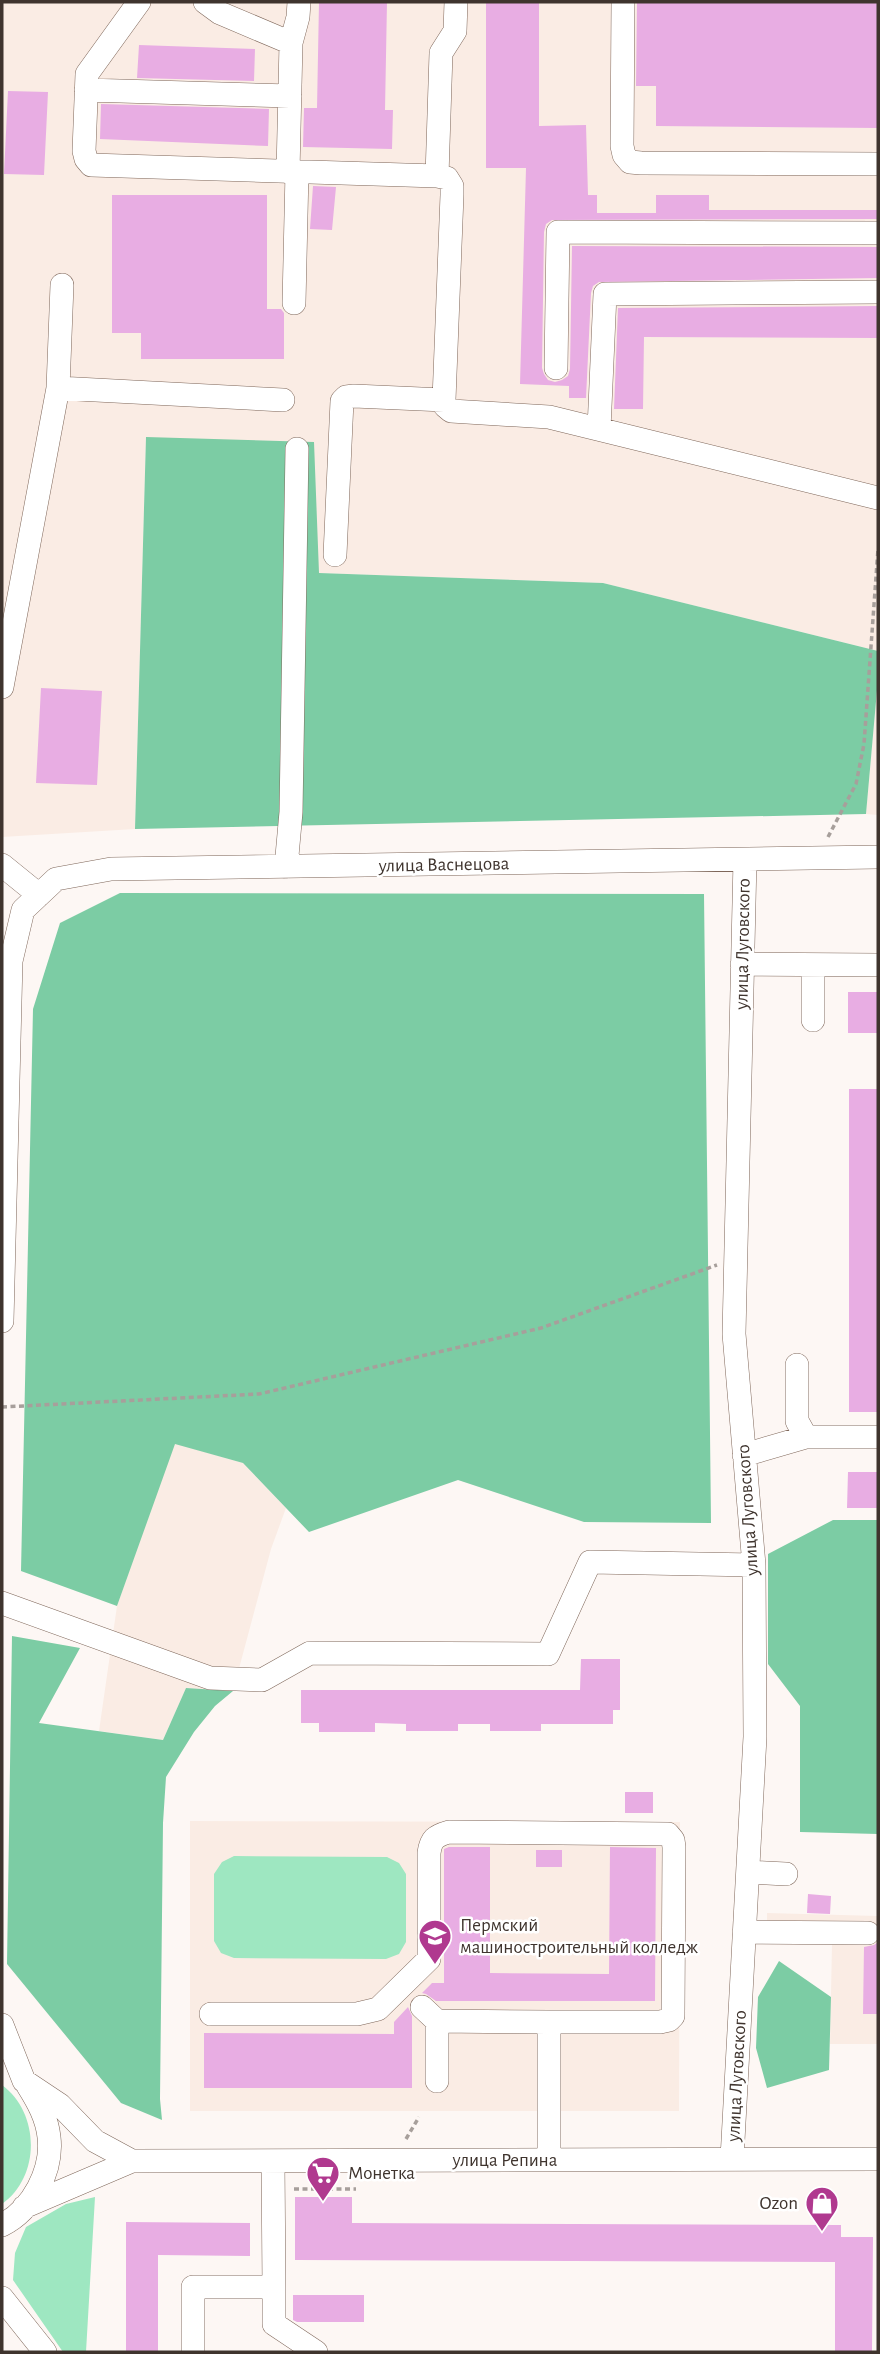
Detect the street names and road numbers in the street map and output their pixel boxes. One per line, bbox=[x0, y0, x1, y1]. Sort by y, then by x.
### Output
street label: улица Васнецова bbox=[377, 854, 510, 876]
street label: улица Луговского bbox=[732, 878, 754, 1011]
street label: улица Луговского bbox=[734, 1444, 762, 1577]
street label: улица Луговского bbox=[724, 2010, 750, 2143]
street label: улица Репина bbox=[452, 2151, 558, 2170]

